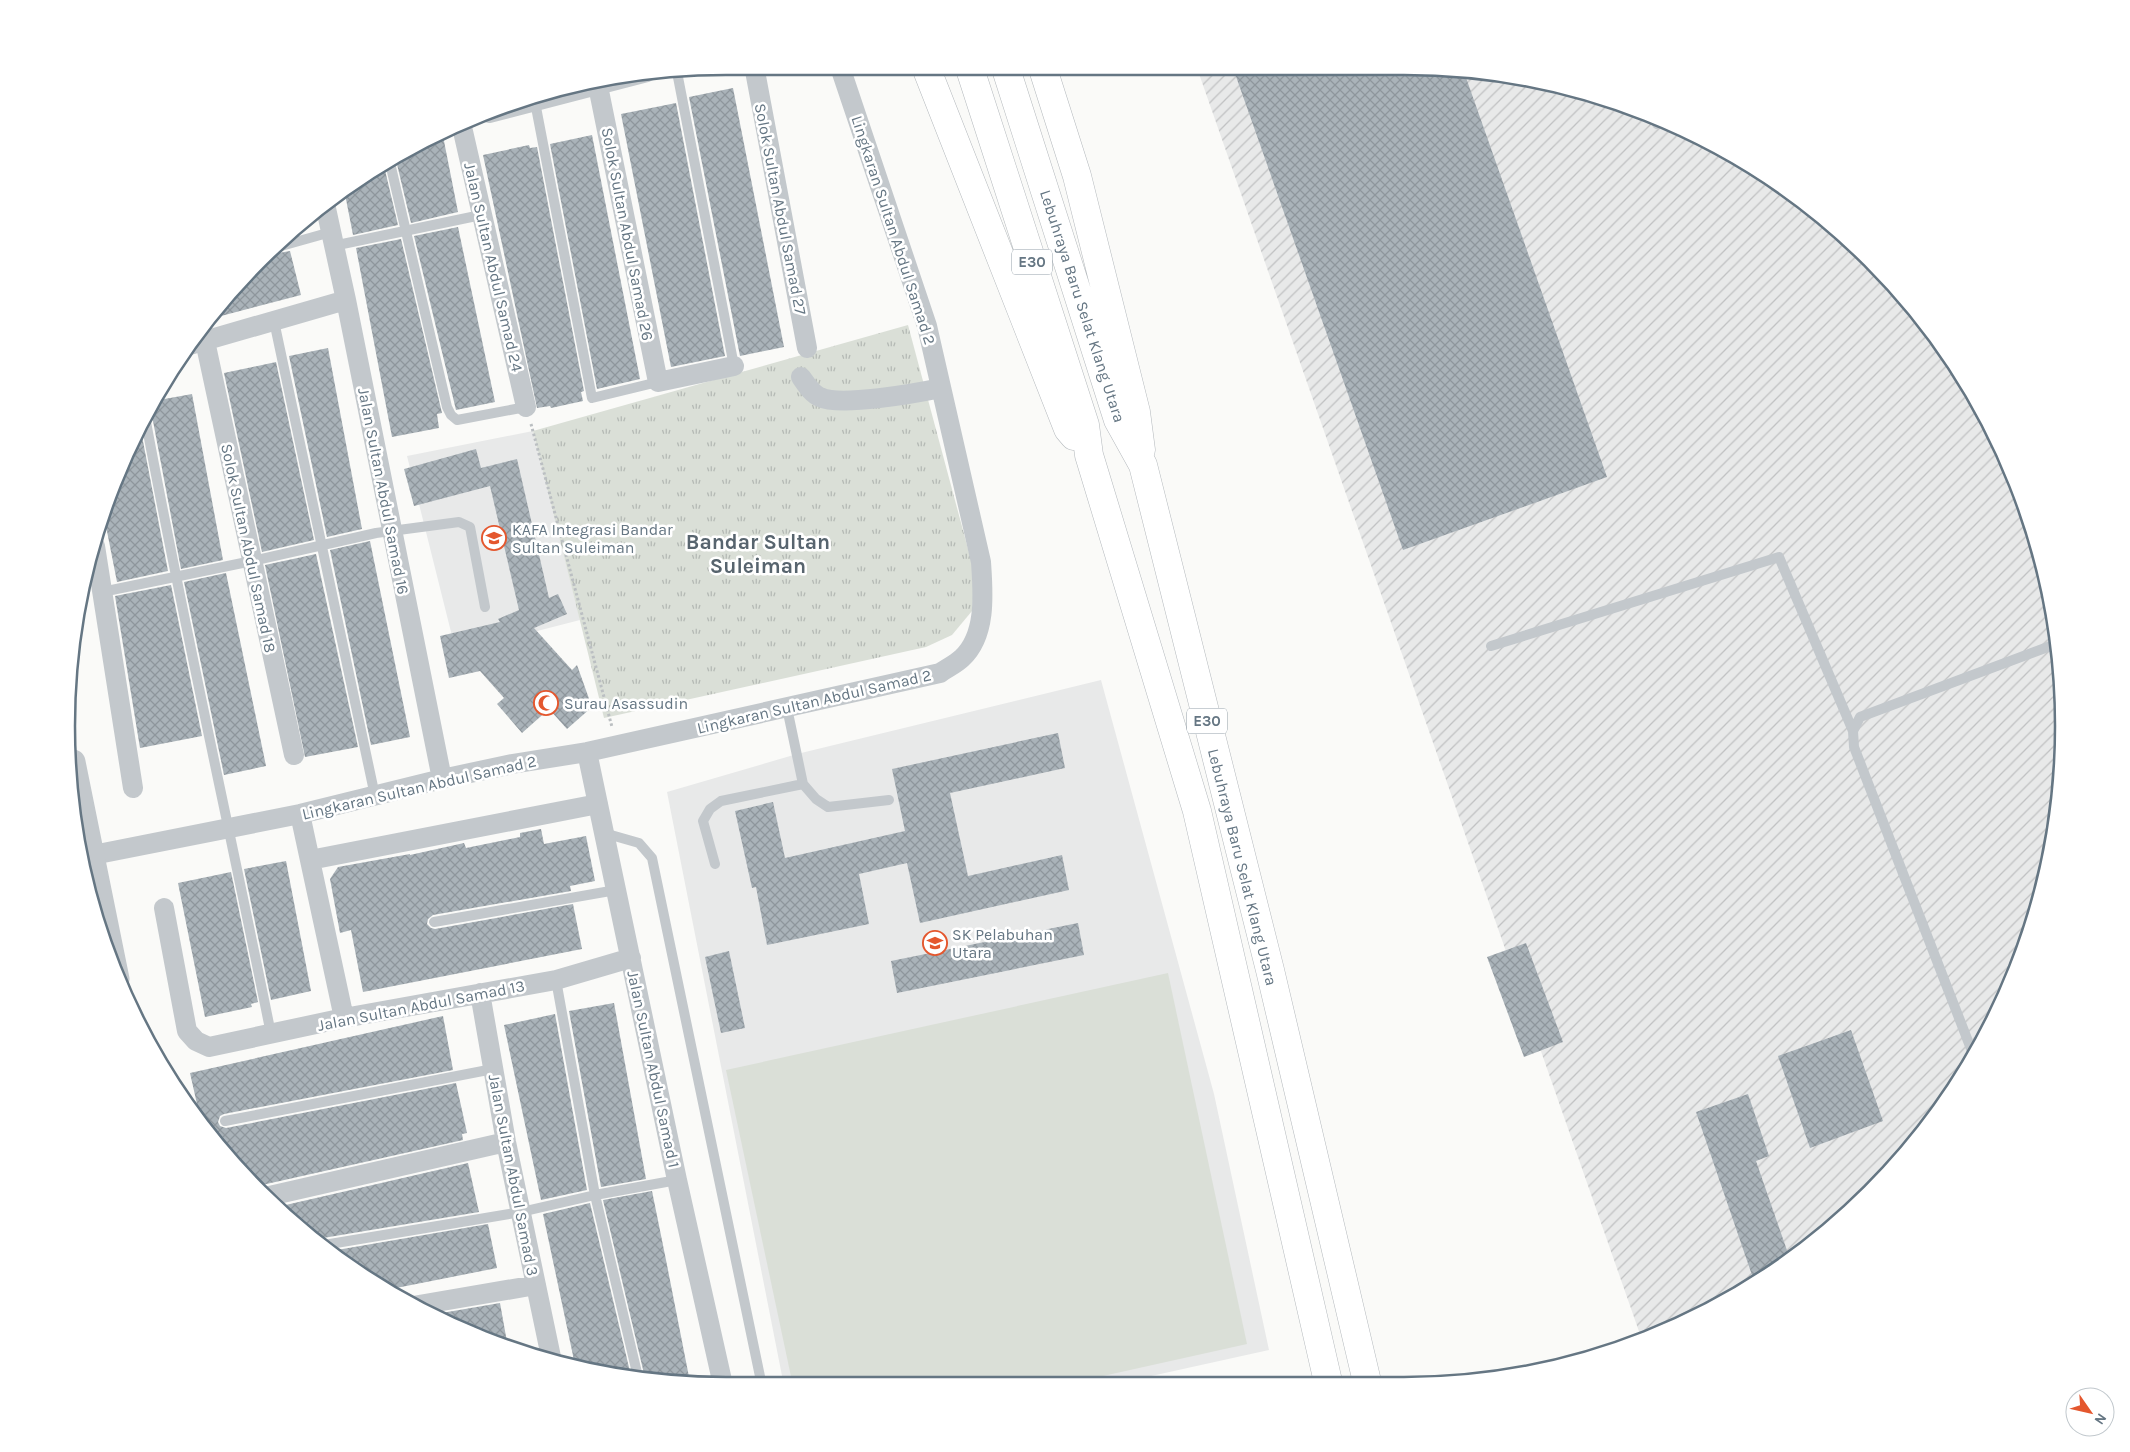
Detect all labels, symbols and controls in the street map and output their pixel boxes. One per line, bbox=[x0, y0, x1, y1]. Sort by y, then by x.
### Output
street label: Solok Sultan Abdul Samad 27 bbox=[751, 102, 810, 317]
street label: Lingkaran Sultan Abdul Samad 2 bbox=[847, 113, 940, 347]
street label: Solok Sultan Abdul Samad 26 bbox=[598, 126, 658, 342]
street label: Jalan Sultan Abdul Samad 24 bbox=[460, 161, 527, 374]
street label: Lebuhraya Baru Selat Klang Utara bbox=[1036, 187, 1129, 425]
road number: E30 bbox=[1012, 250, 1052, 274]
street label: Jalan Sultan Abdul Samad 16 bbox=[354, 386, 413, 596]
street label: Solok Sultan Abdul Samad 18 bbox=[217, 442, 280, 654]
place label: KAFA Integrasi Bandar Sultan Suleiman bbox=[512, 520, 673, 557]
school or university icon: KAFA Integrasi Bandar Sultan Suleiman bbox=[481, 525, 507, 551]
district label: Bandar Sultan Suleiman bbox=[686, 530, 830, 578]
street label: Lingkaran Sultan Abdul Samad 2 bbox=[695, 665, 933, 738]
mosque icon: Surau Asassudin bbox=[533, 690, 559, 716]
place label: Surau Asassudin bbox=[564, 694, 688, 713]
road number: E30 bbox=[1187, 708, 1227, 734]
street label: Lebuhraya Baru Selat Klang Utara bbox=[1204, 747, 1281, 988]
street label: Lingkaran Sultan Abdul Samad 2 bbox=[300, 751, 538, 824]
place label: SK Pelabuhan Utara bbox=[952, 925, 1053, 962]
school or university icon: SK Pelabuhan Utara bbox=[922, 930, 948, 956]
street label: Jalan Sultan Abdul Samad 1 bbox=[623, 969, 684, 1169]
street label: Jalan Sultan Abdul Samad 13 bbox=[316, 976, 526, 1035]
street label: Jalan Sultan Abdul Samad 3 bbox=[485, 1073, 542, 1278]
north arrow bbox=[2065, 1387, 2115, 1437]
text: N bbox=[2091, 1410, 2110, 1428]

